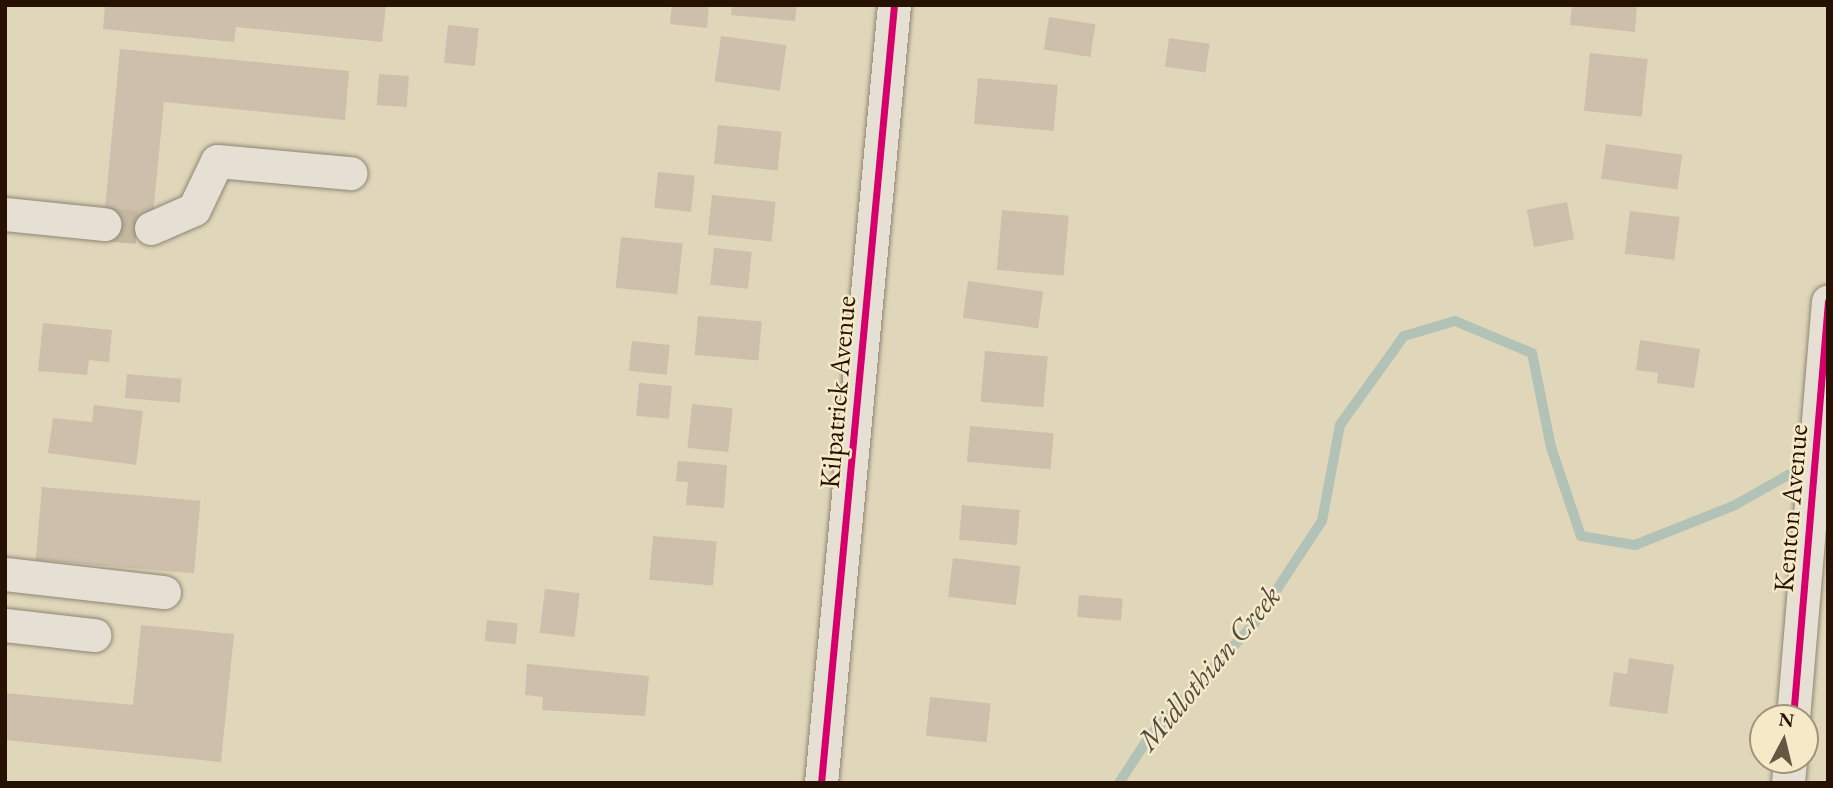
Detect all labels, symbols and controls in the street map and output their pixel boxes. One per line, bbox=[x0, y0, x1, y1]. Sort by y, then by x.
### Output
street label: Kilpatrick Avenue bbox=[812, 294, 862, 490]
street label: Kenton Avenue bbox=[1766, 423, 1814, 593]
water label: Midlothian Creek bbox=[1130, 578, 1288, 758]
north arrow bbox=[1749, 704, 1819, 774]
text: N bbox=[1777, 706, 1796, 733]

